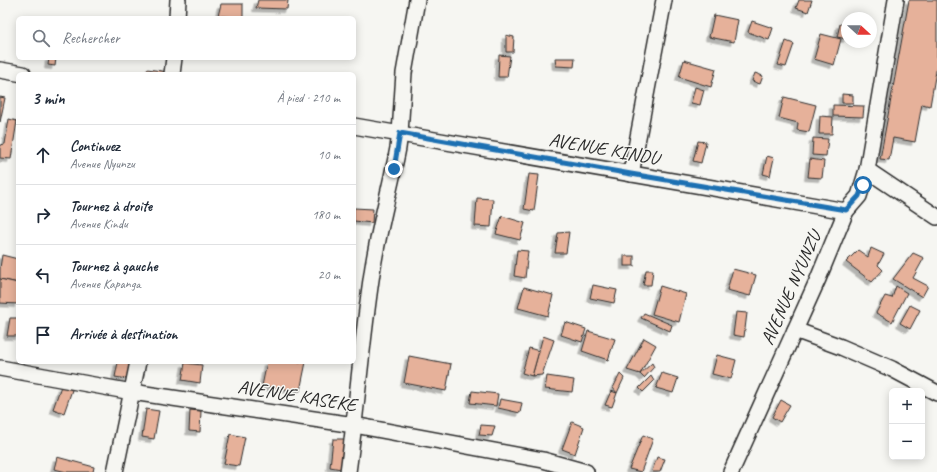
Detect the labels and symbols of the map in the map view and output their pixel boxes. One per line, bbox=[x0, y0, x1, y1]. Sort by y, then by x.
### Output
north arrow bbox=[841, 12, 877, 48]
street label: AVENUE KINDU bbox=[547, 128, 664, 171]
route end bbox=[385, 160, 403, 178]
route start bbox=[854, 176, 872, 194]
street label: AVENUE NYUNZU bbox=[755, 225, 828, 348]
street label: AVENUE KASEKE bbox=[236, 375, 361, 418]

